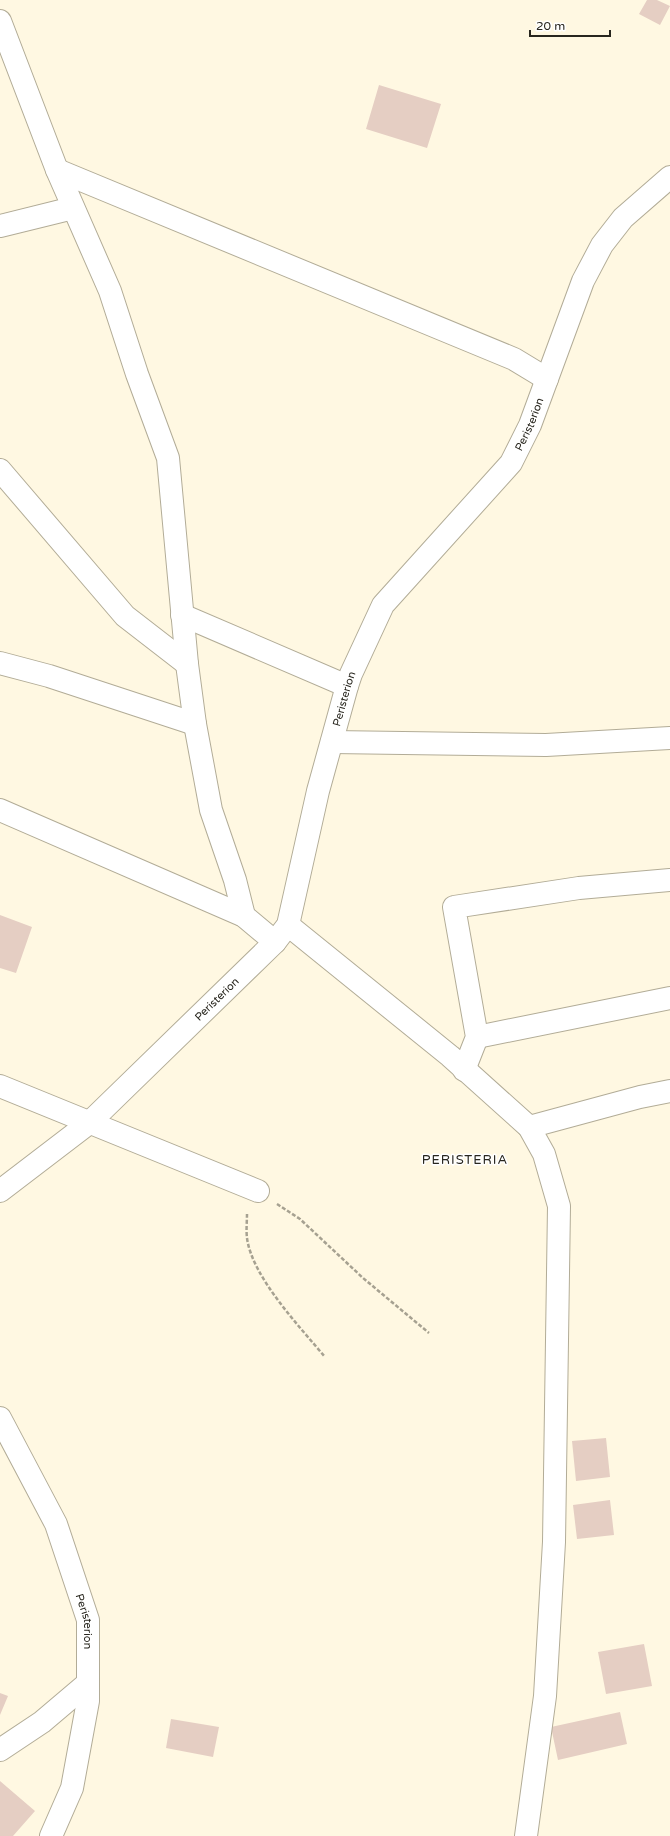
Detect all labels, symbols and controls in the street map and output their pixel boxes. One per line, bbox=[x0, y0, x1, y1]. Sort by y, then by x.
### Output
scale bar bbox=[530, 12, 610, 38]
text: 20 m bbox=[536, 19, 565, 33]
street label: Peristerion bbox=[512, 396, 546, 453]
street label: Peristerion bbox=[330, 670, 358, 728]
street label: Peristerion bbox=[192, 975, 241, 1023]
district label: PERISTERIA bbox=[422, 1152, 508, 1168]
street label: Peristerion bbox=[73, 1592, 95, 1649]

